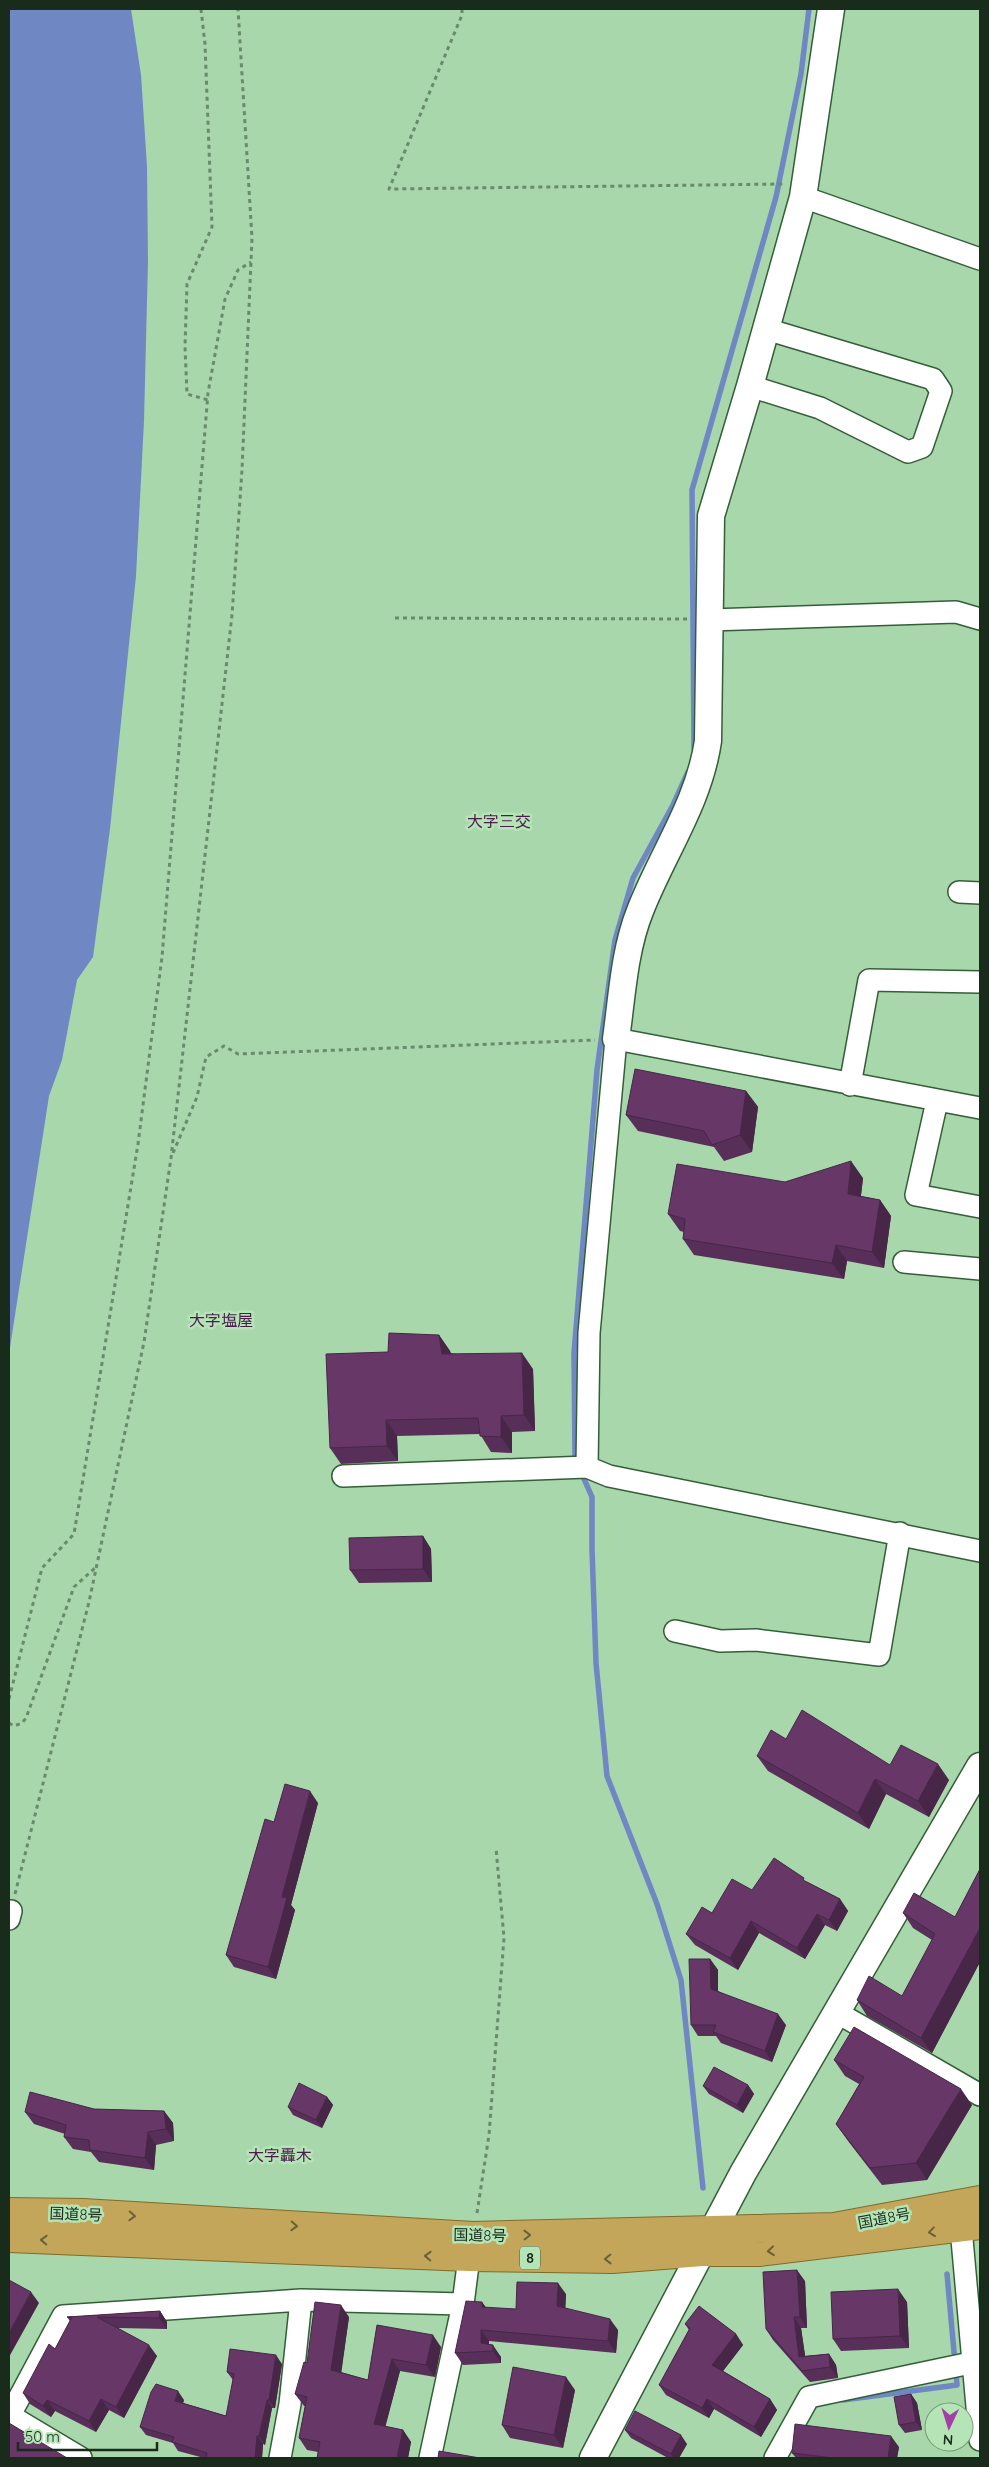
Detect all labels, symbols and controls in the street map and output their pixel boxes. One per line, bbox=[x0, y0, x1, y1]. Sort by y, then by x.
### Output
district label: 大字三交 bbox=[467, 811, 531, 831]
district label: 大字塩屋 bbox=[189, 1310, 253, 1330]
district label: 大字轟木 bbox=[248, 2145, 312, 2165]
street label: 国道8号 bbox=[49, 2204, 103, 2224]
street label: 国道8号 bbox=[856, 2204, 912, 2232]
one-way arrow bbox=[128, 2211, 136, 2222]
one-way arrow bbox=[291, 2220, 299, 2231]
street label: 国道8号 bbox=[453, 2225, 507, 2245]
one-way arrow bbox=[928, 2226, 936, 2237]
one-way arrow bbox=[523, 2230, 531, 2240]
one-way arrow bbox=[40, 2234, 48, 2245]
one-way arrow bbox=[766, 2245, 774, 2256]
road number: 8 bbox=[520, 2246, 540, 2270]
one-way arrow bbox=[424, 2250, 432, 2261]
one-way arrow bbox=[604, 2254, 612, 2264]
north arrow bbox=[924, 2402, 974, 2452]
scale bar bbox=[18, 2420, 156, 2452]
text: 50 m bbox=[25, 2427, 60, 2446]
text: N bbox=[942, 2431, 954, 2449]

